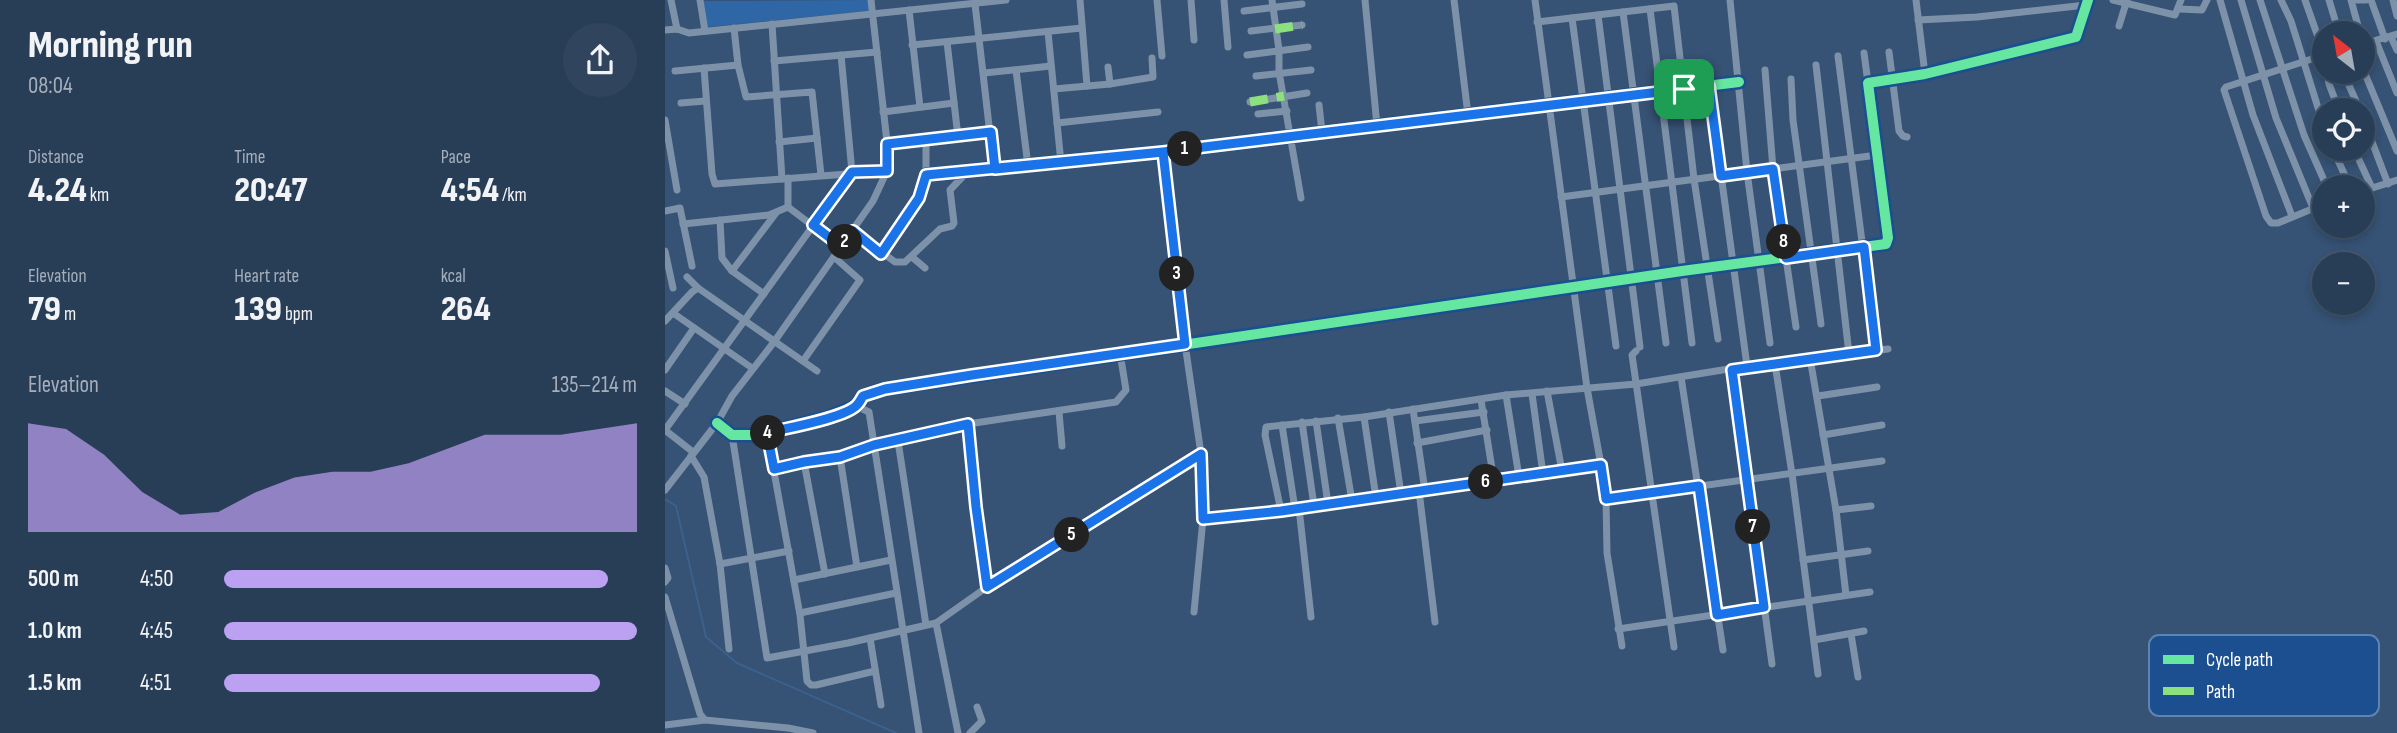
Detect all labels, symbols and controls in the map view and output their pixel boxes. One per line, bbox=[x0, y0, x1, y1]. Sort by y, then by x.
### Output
north arrow bbox=[2312, 21, 2375, 84]
map controls bbox=[2312, 21, 2375, 315]
text: Morning run bbox=[28, 23, 193, 68]
button: share bbox=[563, 23, 637, 97]
pin bbox=[1654, 59, 1714, 119]
icon: arrive bbox=[1665, 70, 1703, 108]
text: 08:04 bbox=[28, 72, 73, 100]
button: locate bbox=[2312, 98, 2375, 161]
pin: 1 bbox=[1168, 132, 1203, 166]
text: 1 bbox=[1181, 137, 1188, 160]
text: Distance bbox=[28, 146, 84, 169]
text: Time bbox=[234, 146, 265, 169]
text: Pace bbox=[441, 146, 471, 169]
text: 4.24 bbox=[28, 169, 87, 212]
text: 20:47 bbox=[234, 169, 307, 212]
text: 4:54 bbox=[441, 169, 499, 212]
button: + bbox=[2312, 175, 2375, 238]
text: km bbox=[87, 184, 109, 207]
text: /km bbox=[499, 184, 527, 207]
pin: 2 bbox=[827, 224, 863, 260]
pin: 8 bbox=[1767, 224, 1801, 260]
text: 2 bbox=[840, 230, 849, 253]
text: 8 bbox=[1779, 230, 1788, 253]
button: − bbox=[2312, 252, 2375, 315]
pin: 3 bbox=[1159, 256, 1195, 292]
text: 3 bbox=[1172, 262, 1181, 285]
text: Elevation bbox=[28, 265, 87, 288]
text: Heart rate bbox=[234, 265, 299, 288]
text: kcal bbox=[441, 265, 466, 288]
text: 79 bbox=[28, 288, 61, 331]
text: 139 bbox=[234, 288, 282, 331]
text: 264 bbox=[441, 288, 491, 331]
text: m bbox=[61, 303, 76, 326]
text: bpm bbox=[282, 303, 313, 326]
text: Elevation bbox=[28, 371, 99, 399]
text: 135–214 m bbox=[552, 371, 637, 399]
pin: 4 bbox=[751, 416, 785, 450]
text: 4 bbox=[763, 421, 772, 444]
pin: 6 bbox=[1469, 464, 1503, 500]
text: 6 bbox=[1481, 470, 1490, 493]
pin: 7 bbox=[1735, 510, 1771, 544]
text: 7 bbox=[1748, 515, 1757, 538]
pin: 5 bbox=[1055, 518, 1089, 552]
text: 5 bbox=[1067, 523, 1076, 546]
text: 500 m bbox=[28, 565, 79, 593]
text: 4:50 bbox=[140, 565, 173, 593]
text: 1.0 km bbox=[28, 617, 82, 645]
text: 4:45 bbox=[140, 617, 173, 645]
legend bbox=[2149, 635, 2379, 716]
text: Cycle path bbox=[2206, 649, 2273, 672]
text: 1.5 km bbox=[28, 669, 81, 697]
text: 4:51 bbox=[140, 669, 171, 697]
text: Path bbox=[2206, 681, 2235, 704]

